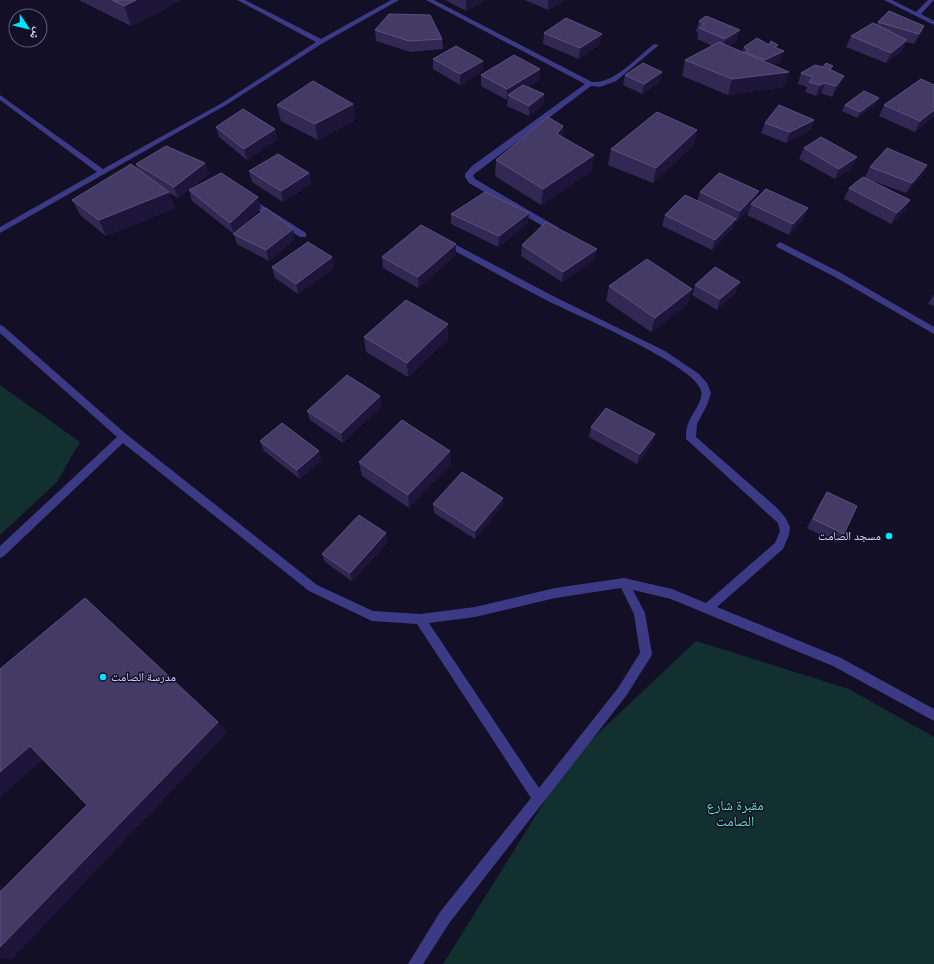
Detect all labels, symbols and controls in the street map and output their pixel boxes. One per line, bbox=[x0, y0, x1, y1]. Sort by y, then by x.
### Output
north arrow bbox=[8, 8, 48, 48]
text: ش bbox=[26, 24, 45, 43]
place label: مسجد الصامت bbox=[818, 528, 881, 544]
marker: مسجد الصامت bbox=[884, 531, 894, 541]
place label: مدرسة الصامت bbox=[111, 669, 176, 685]
marker: مدرسة الصامت bbox=[98, 672, 108, 682]
park label: مقبرة شارع الصامت bbox=[706, 796, 764, 830]

